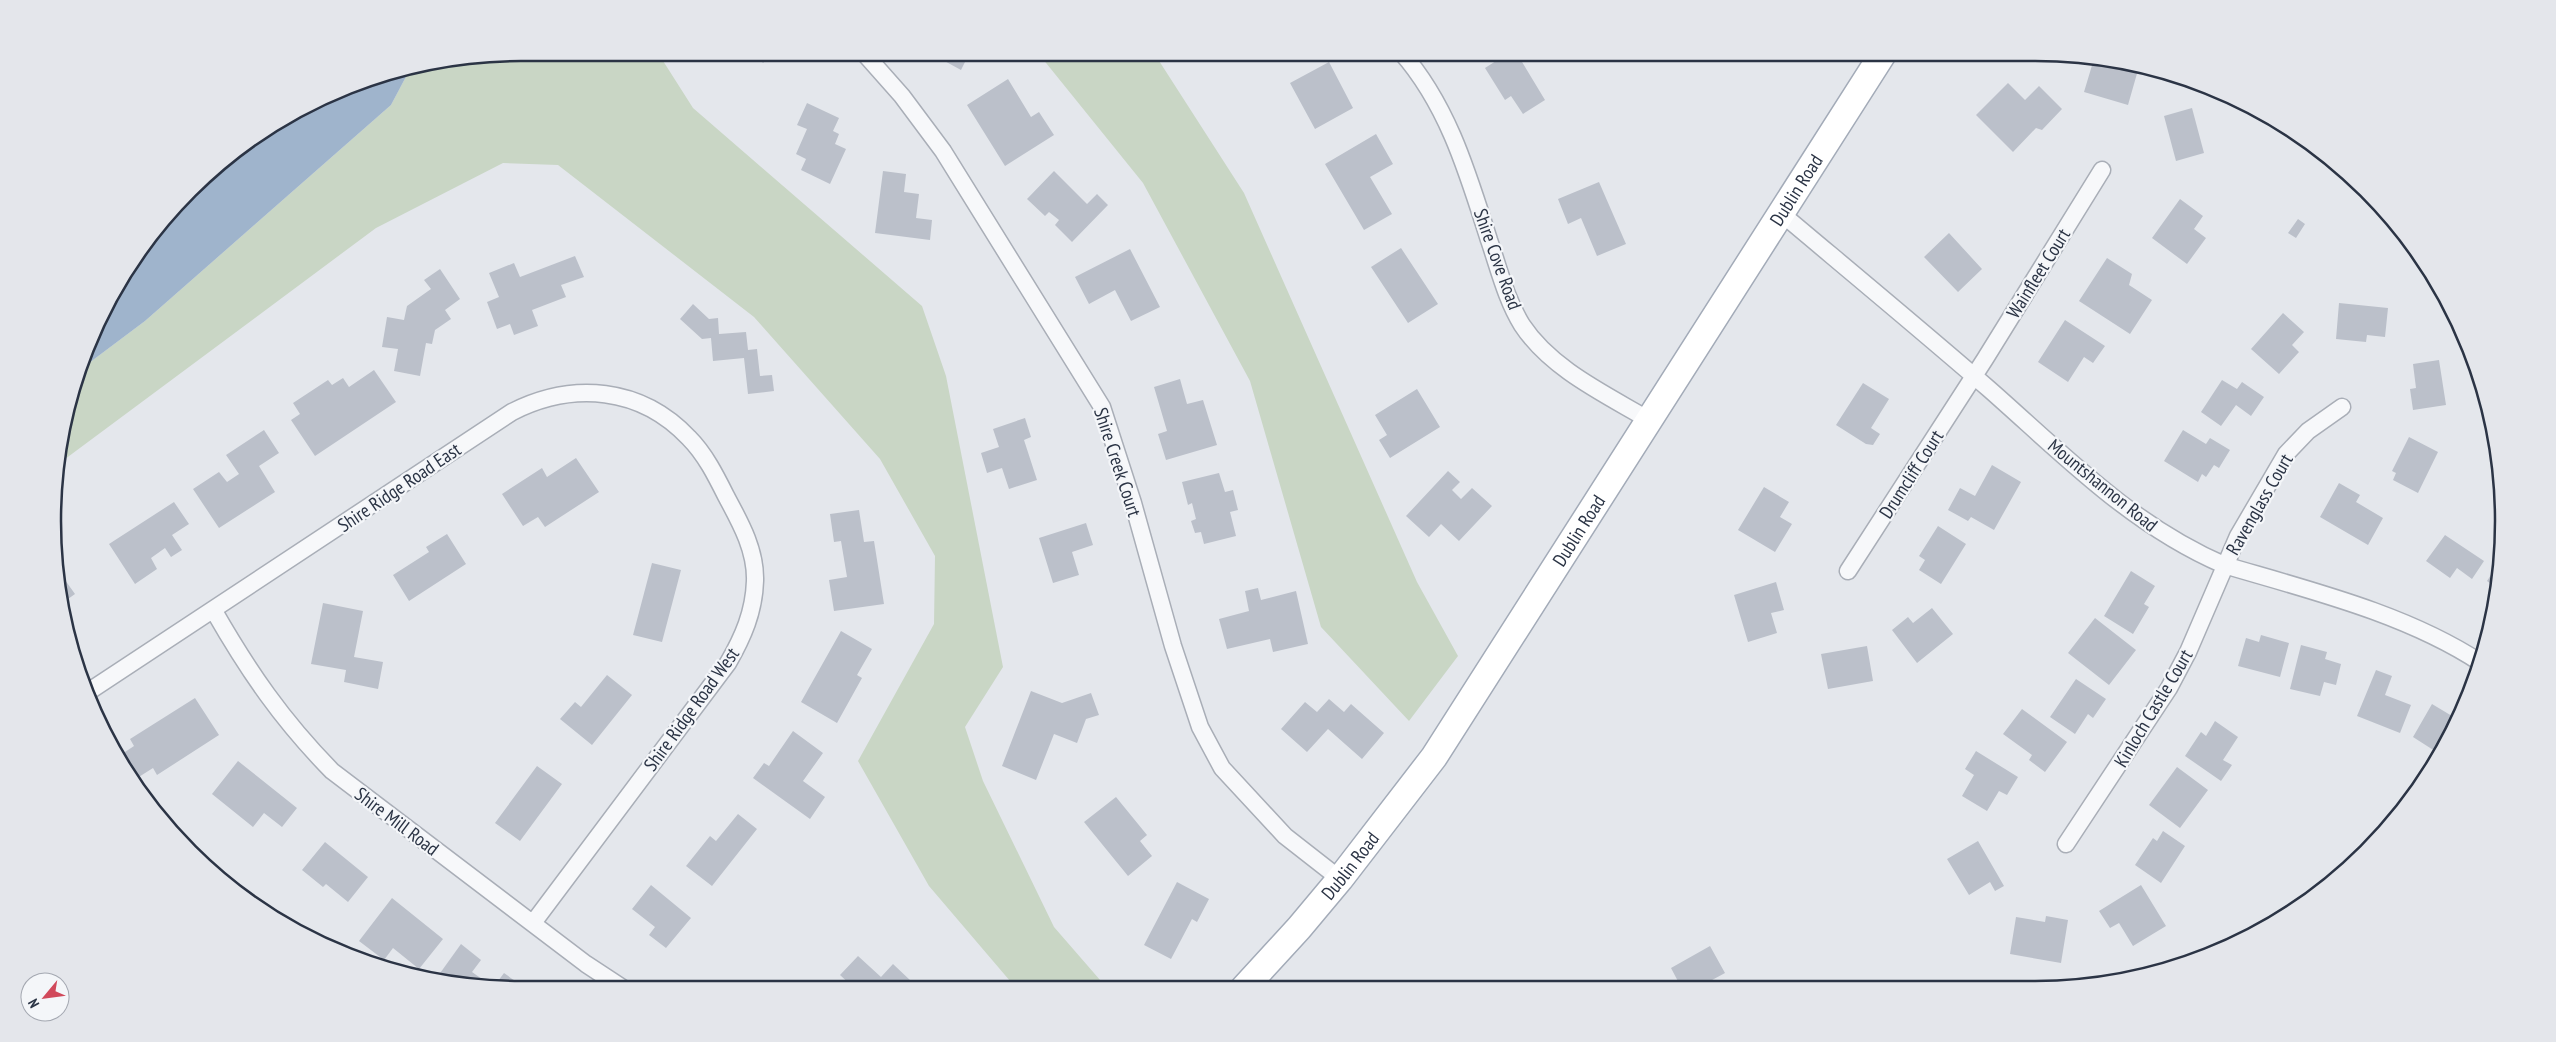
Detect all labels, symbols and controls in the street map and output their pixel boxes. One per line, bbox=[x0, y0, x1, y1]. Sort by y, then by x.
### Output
street label: Dublin Road bbox=[1764, 150, 1828, 230]
street label: Shire Cove Road bbox=[1469, 205, 1527, 313]
street label: Wainfleet Court bbox=[2001, 223, 2075, 322]
street label: Shire Creek Court bbox=[1089, 404, 1147, 520]
street label: Drumcliff Court bbox=[1874, 425, 1949, 523]
street label: Mountshannon Road bbox=[2043, 433, 2163, 537]
street label: Shire Ridge Road East bbox=[333, 437, 466, 537]
street label: Ravenglass Court bbox=[2220, 448, 2298, 559]
street label: Dublin Road bbox=[1547, 490, 1610, 571]
street label: Shire Ridge Road West bbox=[638, 642, 744, 776]
street label: Kinloch Castle Court bbox=[2108, 644, 2198, 771]
street label: Shire Mill Road bbox=[350, 782, 444, 860]
street label: Dublin Road bbox=[1316, 827, 1384, 905]
north arrow bbox=[20, 972, 70, 1022]
text: N bbox=[24, 996, 43, 1011]

